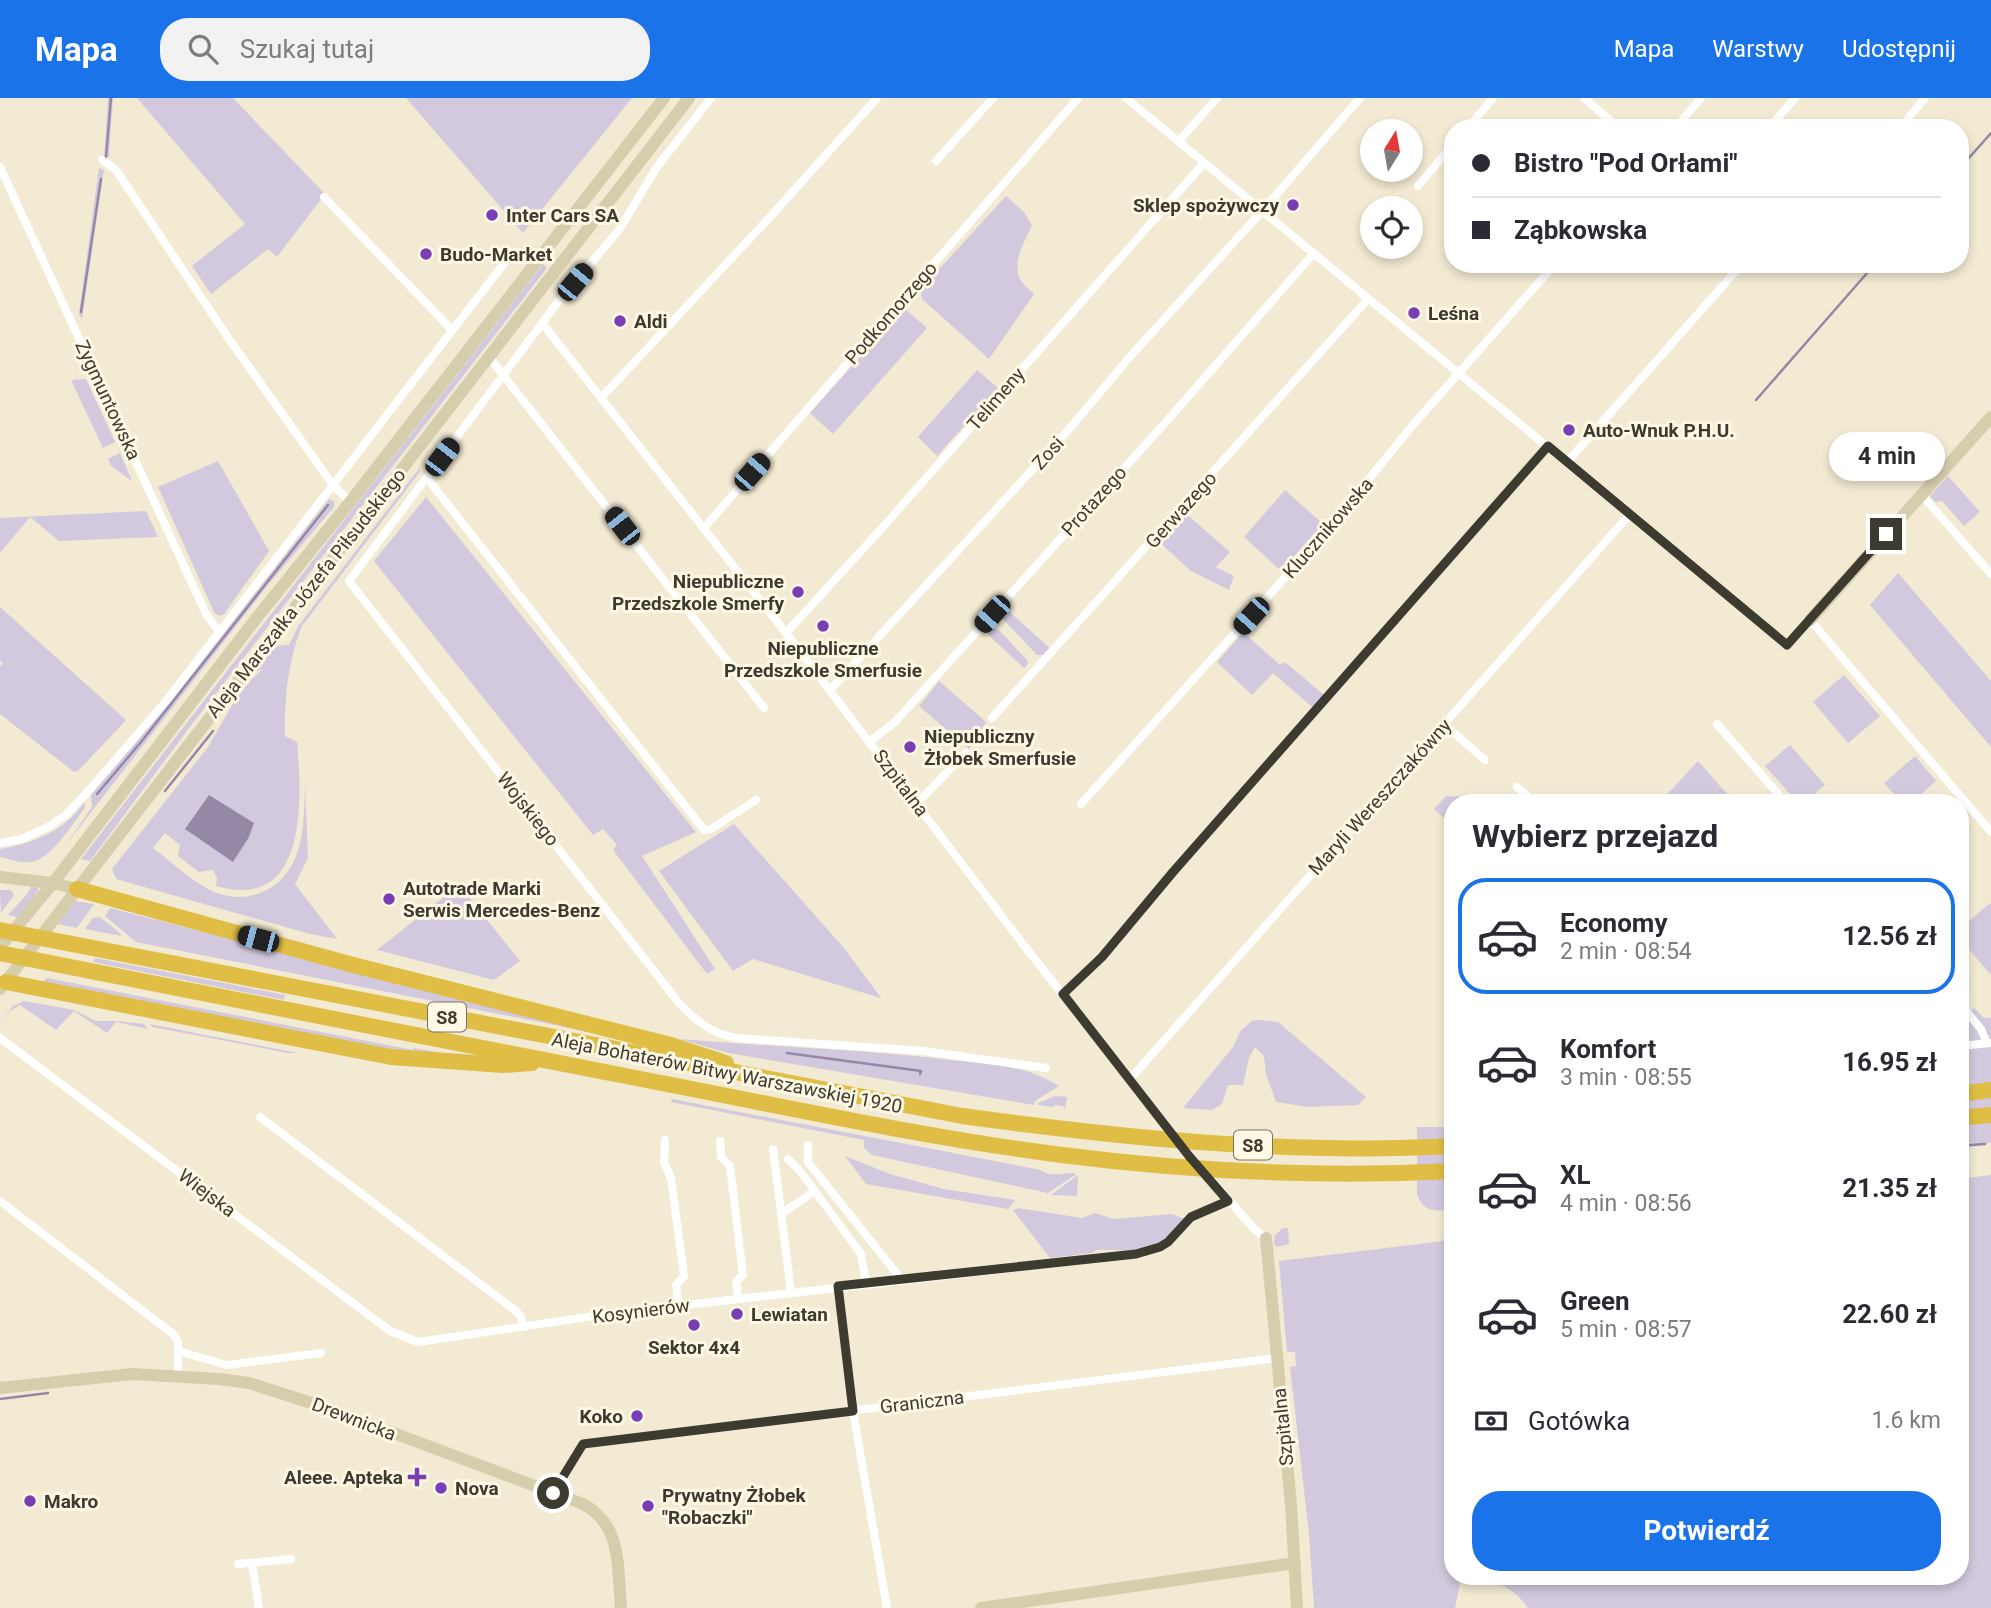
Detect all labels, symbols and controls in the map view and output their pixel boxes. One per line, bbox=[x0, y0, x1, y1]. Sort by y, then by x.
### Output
search box bbox=[160, 18, 650, 81]
text: Mapa bbox=[35, 30, 118, 69]
icon: search bbox=[184, 30, 222, 68]
text: Szukaj tutaj bbox=[240, 34, 374, 64]
text: Mapa bbox=[1614, 35, 1674, 63]
text: Warstwy bbox=[1712, 35, 1804, 63]
text: Udostępnij bbox=[1842, 35, 1956, 63]
north arrow bbox=[1360, 119, 1423, 182]
map controls bbox=[1360, 119, 1423, 259]
text: Bistro "Pod Orłami" bbox=[1514, 148, 1738, 178]
place label: Sklep spożywczy bbox=[1133, 194, 1279, 217]
button: locate bbox=[1360, 196, 1423, 259]
marker: Sklep spożywczy bbox=[1285, 197, 1301, 213]
place label: Inter Cars SA bbox=[506, 204, 619, 227]
marker: Inter Cars SA bbox=[484, 207, 500, 223]
text: Ząbkowska bbox=[1514, 215, 1647, 245]
place label: Budo-Market bbox=[440, 243, 553, 266]
marker: Budo-Market bbox=[418, 246, 434, 262]
street label: Podkomorzego bbox=[840, 257, 942, 369]
car bbox=[554, 259, 597, 305]
place label: Leśna bbox=[1428, 302, 1479, 325]
marker: Leśna bbox=[1406, 305, 1422, 321]
place label: Aldi bbox=[634, 310, 668, 333]
marker: Aldi bbox=[612, 313, 628, 329]
street label: Zygmuntowska bbox=[70, 337, 146, 463]
street label: Telimeny bbox=[962, 363, 1030, 435]
place label: Auto-Wnuk P.H.U. bbox=[1583, 419, 1735, 442]
marker: Auto-Wnuk P.H.U. bbox=[1561, 422, 1577, 438]
street label: Zosi bbox=[1027, 432, 1069, 474]
callout: 4 min bbox=[1828, 432, 1944, 482]
car bbox=[421, 434, 464, 480]
text: 4 min bbox=[1858, 443, 1916, 470]
car bbox=[731, 449, 774, 495]
street label: Protazego bbox=[1057, 461, 1131, 541]
street label: Aleja Marszałka Józefa Piłsudskiego bbox=[202, 464, 410, 722]
street label: Gerwazego bbox=[1141, 467, 1221, 553]
street label: Klucznikowska bbox=[1278, 473, 1378, 583]
car bbox=[601, 503, 644, 549]
route end bbox=[1870, 518, 1902, 550]
place label: Niepubliczne Przedszkole Smerfy bbox=[612, 570, 784, 615]
marker: Niepubliczne Przedszkole Smerfy bbox=[790, 584, 806, 600]
car bbox=[971, 591, 1014, 637]
car bbox=[1230, 593, 1273, 639]
marker: Niepubliczne Przedszkole Smerfusie bbox=[815, 618, 831, 634]
place label: Niepubliczne Przedszkole Smerfusie bbox=[724, 637, 922, 682]
street label: Maryli Wereszczakówny bbox=[1304, 714, 1456, 880]
place label: Niepubliczny Żłobek Smerfusie bbox=[924, 725, 1076, 770]
marker: Niepubliczny Żłobek Smerfusie bbox=[902, 739, 918, 755]
street label: Szpitalna bbox=[868, 745, 934, 821]
street label: Wojskiego bbox=[492, 767, 564, 851]
text: Wybierz przejazd bbox=[1472, 817, 1718, 855]
place label: Autotrade Marki Serwis Mercedes-Benz bbox=[403, 877, 601, 922]
marker: Autotrade Marki Serwis Mercedes-Benz bbox=[381, 891, 397, 907]
icon: car bbox=[1476, 905, 1539, 968]
text: Economy bbox=[1560, 908, 1667, 938]
text: 12.56 zł bbox=[1842, 921, 1937, 951]
car bbox=[235, 923, 282, 955]
text: 2 min · 08:54 bbox=[1560, 938, 1692, 965]
road number: S8 bbox=[428, 1002, 466, 1032]
street label: Aleja Bohaterów Bitwy Warszawskiej 1920 bbox=[550, 1028, 904, 1118]
icon: car bbox=[1476, 1031, 1539, 1094]
text: Komfort bbox=[1560, 1034, 1656, 1064]
text: 16.95 zł bbox=[1842, 1047, 1937, 1077]
text: 3 min · 08:55 bbox=[1560, 1064, 1692, 1091]
road number: S8 bbox=[1234, 1130, 1272, 1160]
icon: car bbox=[1476, 1157, 1539, 1220]
text: XL bbox=[1560, 1160, 1591, 1190]
street label: Wiejska bbox=[174, 1164, 240, 1222]
text: 21.35 zł bbox=[1842, 1173, 1937, 1203]
text: 4 min · 08:56 bbox=[1560, 1190, 1692, 1217]
icon: car bbox=[1476, 1283, 1539, 1346]
text: Green bbox=[1560, 1286, 1630, 1316]
street label: Kosynierów bbox=[591, 1294, 691, 1328]
text: 22.60 zł bbox=[1842, 1299, 1937, 1329]
place label: Lewiatan bbox=[751, 1303, 828, 1326]
marker: Lewiatan bbox=[729, 1306, 745, 1322]
text: 5 min · 08:57 bbox=[1560, 1316, 1692, 1343]
marker: Sektor 4x4 bbox=[686, 1317, 702, 1333]
place label: Sektor 4x4 bbox=[648, 1336, 740, 1359]
street label: Graniczna bbox=[879, 1385, 965, 1419]
street label: Szpitalna bbox=[1267, 1387, 1299, 1467]
street label: Drewnicka bbox=[309, 1392, 399, 1446]
icon: cash bbox=[1472, 1402, 1510, 1440]
place label: Koko bbox=[580, 1405, 623, 1428]
text: Gotówka bbox=[1528, 1406, 1630, 1436]
text: 1.6 km bbox=[1872, 1407, 1941, 1434]
marker: Koko bbox=[629, 1408, 645, 1424]
place label: Aleee. Apteka bbox=[284, 1466, 403, 1489]
marker: Aleee. Apteka bbox=[409, 1469, 425, 1485]
place label: Nova bbox=[455, 1477, 499, 1500]
route start bbox=[537, 1477, 569, 1509]
marker: Nova bbox=[433, 1480, 449, 1496]
place label: Prywatny Żłobek "Robaczki" bbox=[662, 1484, 806, 1529]
place label: Makro bbox=[44, 1490, 99, 1513]
button: Potwierdź bbox=[1472, 1491, 1941, 1571]
marker: Makro bbox=[22, 1493, 38, 1509]
marker: Prywatny Żłobek "Robaczki" bbox=[640, 1498, 656, 1514]

